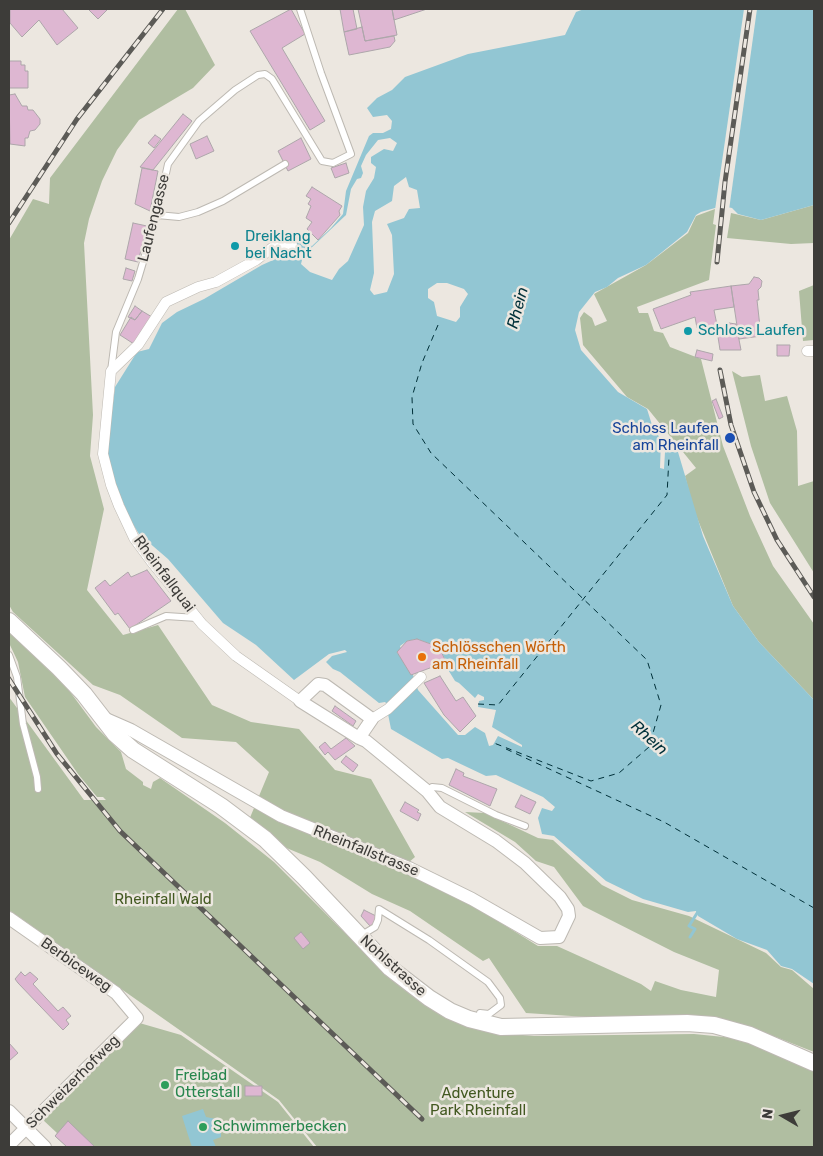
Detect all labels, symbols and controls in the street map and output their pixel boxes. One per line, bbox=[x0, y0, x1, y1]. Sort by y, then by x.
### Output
street label: Laufengasse bbox=[134, 172, 174, 264]
place label: Dreiklang bei Nacht bbox=[245, 228, 312, 263]
marker: Dreiklang bei Nacht bbox=[229, 240, 241, 252]
water label: Rhein bbox=[503, 285, 533, 331]
place label: Schloss Laufen bbox=[698, 322, 805, 340]
marker: Schloss Laufen bbox=[682, 325, 694, 337]
place label: Schloss Laufen am Rheinfall bbox=[612, 420, 719, 455]
marker: Schloss Laufen am Rheinfall bbox=[723, 431, 737, 445]
street label: Rheinfallquai bbox=[129, 532, 199, 616]
place label: Schlösschen Wörth am Rheinfall bbox=[432, 639, 566, 674]
marker: Schlösschen Wörth am Rheinfall bbox=[416, 651, 428, 663]
water label: Rhein bbox=[627, 717, 671, 759]
street label: Rheinfallstrasse bbox=[311, 822, 421, 880]
park label: Rheinfall Wald bbox=[114, 891, 212, 909]
street label: Nohlstrasse bbox=[356, 932, 430, 1000]
street label: Berbiceweg bbox=[37, 934, 115, 996]
street label: Schweizerhofweg bbox=[23, 1032, 123, 1132]
place label: Freibad Otterstall bbox=[175, 1067, 240, 1102]
marker: Freibad Otterstall bbox=[159, 1079, 171, 1091]
park label: Adventure Park Rheinfall bbox=[430, 1085, 526, 1120]
north arrow bbox=[758, 1091, 808, 1141]
text: N bbox=[759, 1108, 777, 1120]
place label: Schwimmerbecken bbox=[213, 1118, 347, 1136]
marker: Schwimmerbecken bbox=[197, 1121, 209, 1133]

